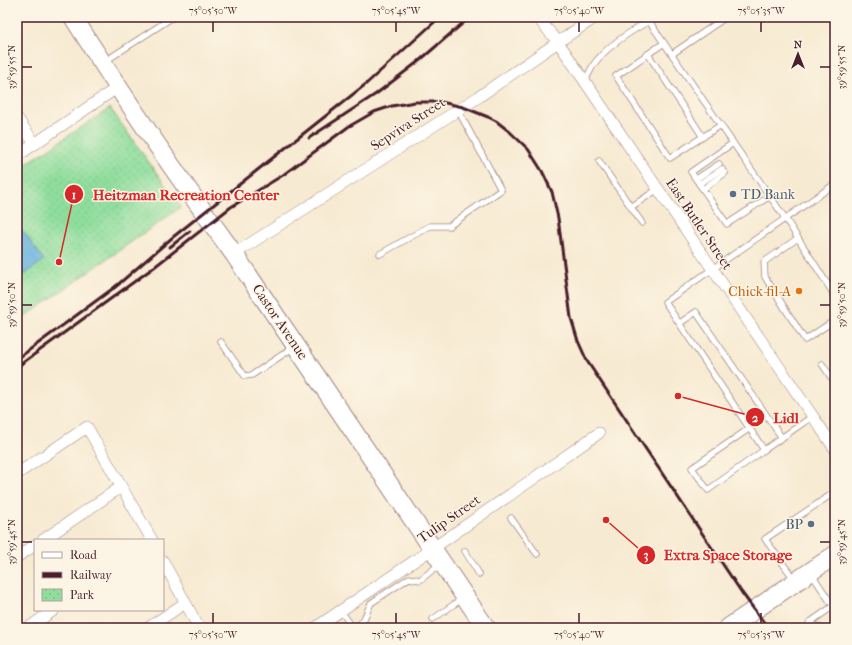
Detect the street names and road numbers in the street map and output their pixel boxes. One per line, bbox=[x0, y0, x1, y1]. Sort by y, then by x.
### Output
street label: Sepviva Street bbox=[367, 94, 449, 154]
street label: East Butler Street bbox=[662, 175, 736, 273]
street label: Castor Avenue bbox=[249, 281, 311, 363]
street label: Tulip Street bbox=[414, 491, 484, 547]

